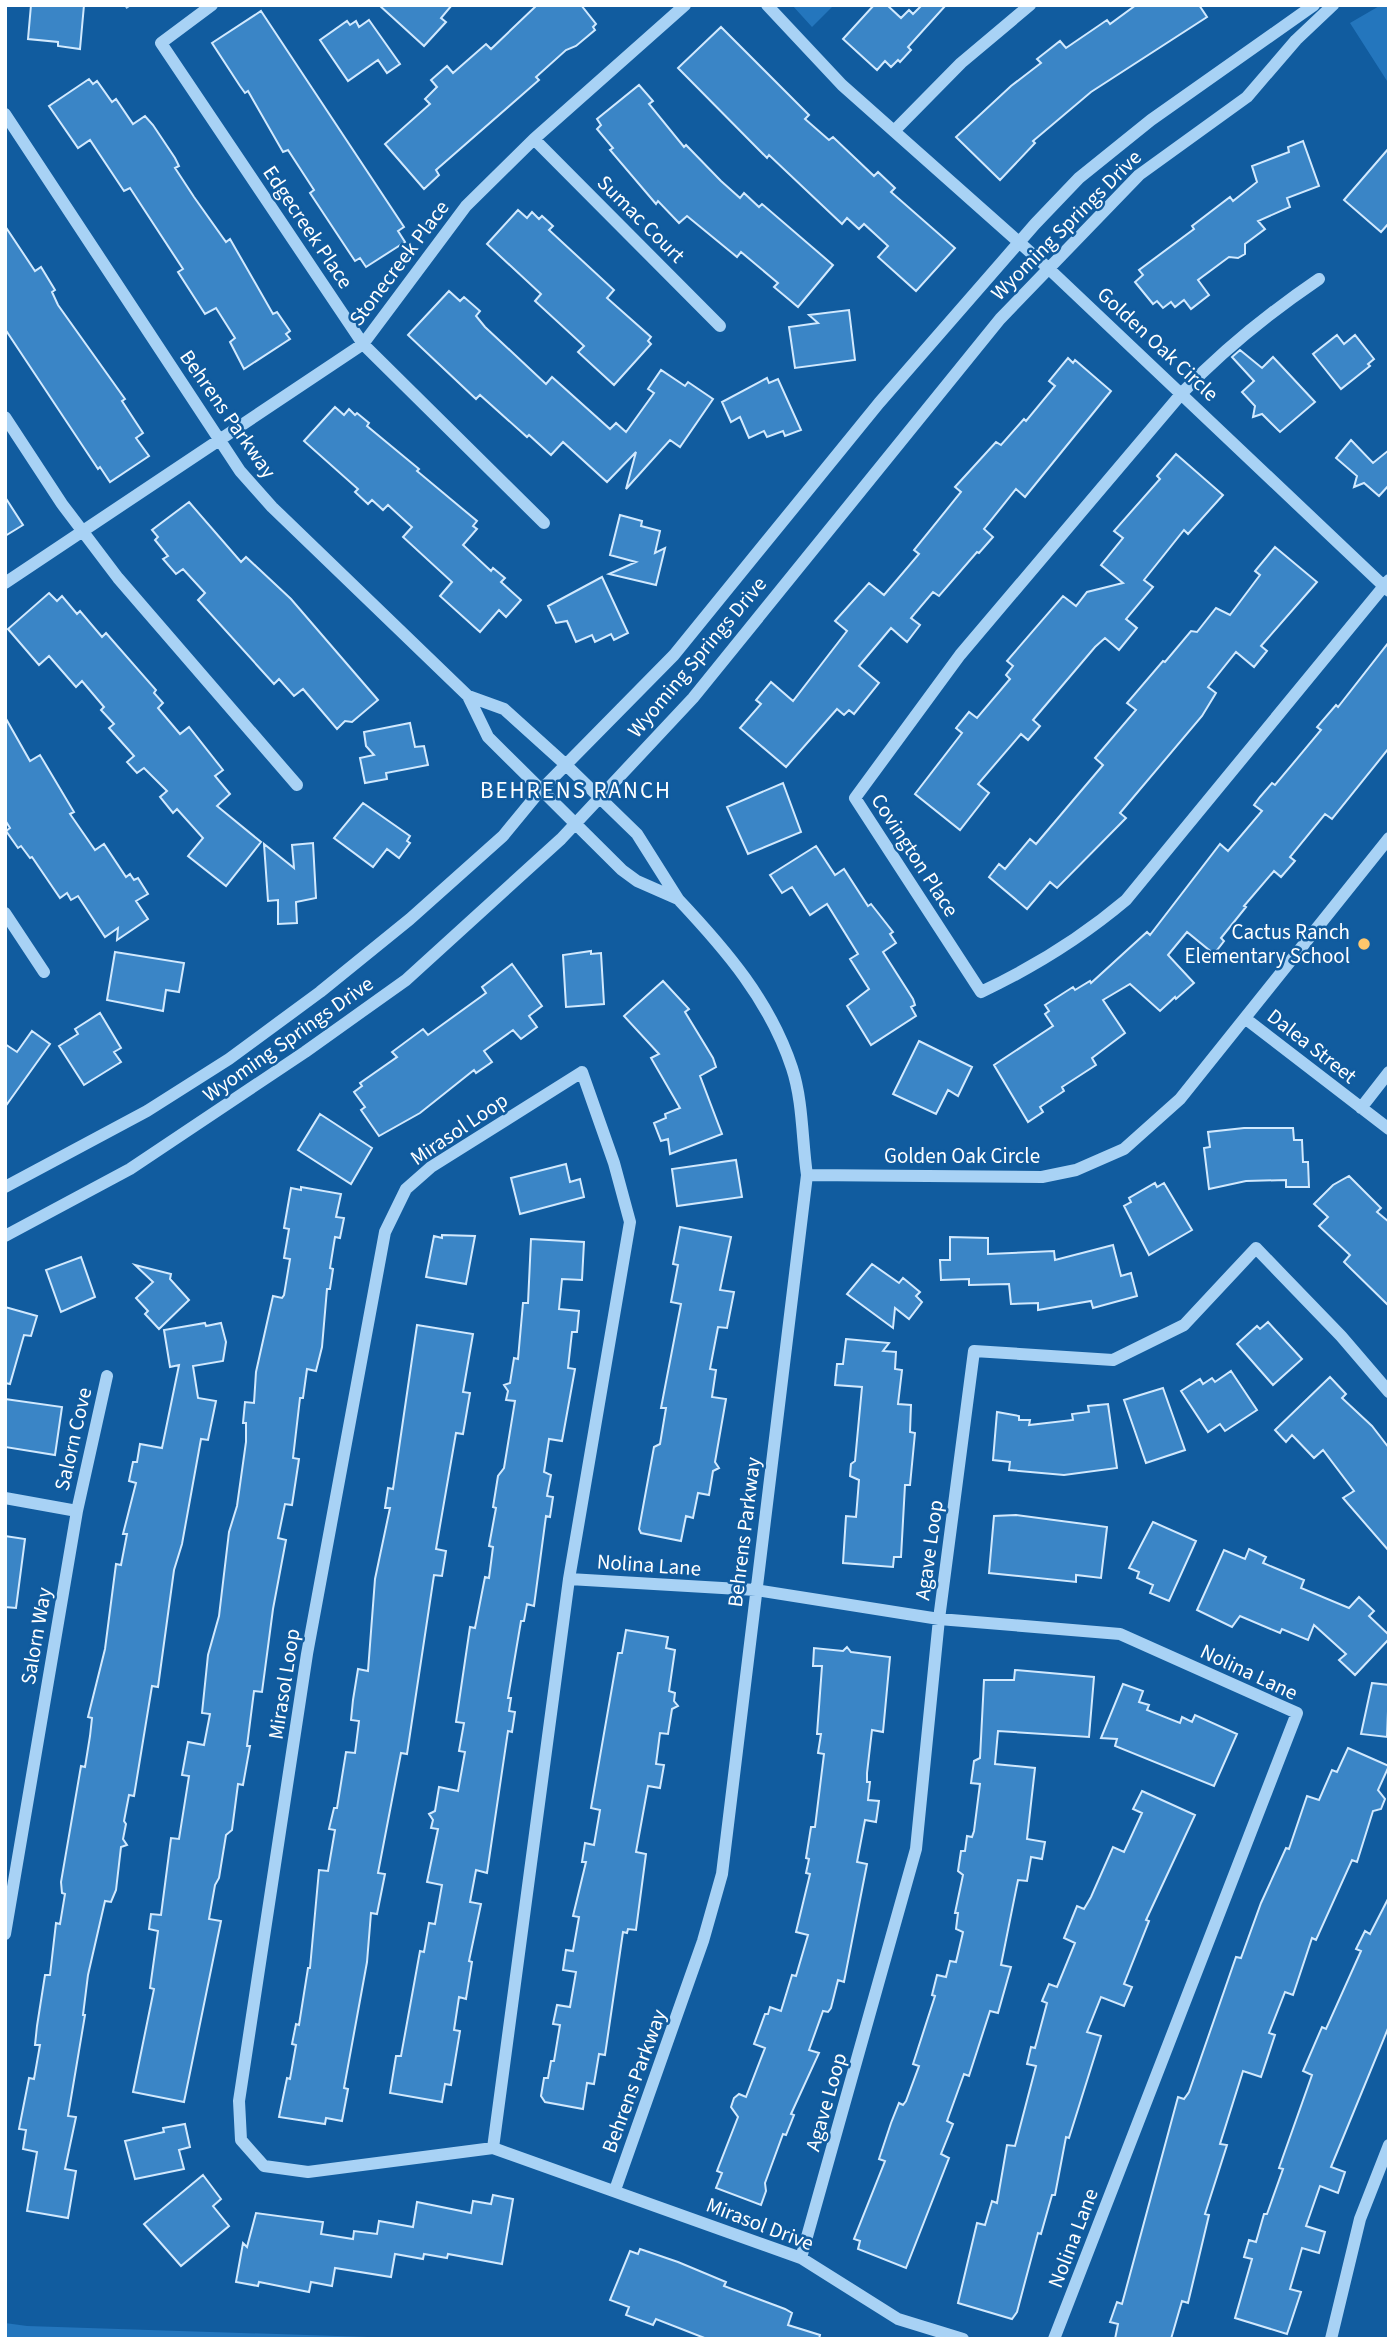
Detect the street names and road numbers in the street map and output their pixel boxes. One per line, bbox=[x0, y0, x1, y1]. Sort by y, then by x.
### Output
street label: Wyoming Springs Drive bbox=[984, 143, 1148, 307]
street label: Edgecreek Place bbox=[256, 159, 360, 295]
street label: Sumac Court bbox=[590, 168, 692, 270]
street label: Stonecreek Place bbox=[342, 194, 456, 332]
street label: Golden Oak Circle bbox=[1091, 280, 1225, 408]
street label: Behrens Parkway bbox=[172, 344, 284, 484]
street label: Wyoming Springs Drive bbox=[620, 570, 774, 744]
street label: Covington Place bbox=[864, 787, 966, 923]
street label: Wyoming Springs Drive bbox=[197, 969, 379, 1109]
street label: Dalea Street bbox=[1261, 1001, 1363, 1091]
street label: Mirasol Loop bbox=[404, 1085, 514, 1173]
street label: Golden Oak Circle bbox=[884, 1141, 1040, 1171]
street label: Salorn Cove bbox=[47, 1384, 99, 1494]
street label: Behrens Parkway bbox=[720, 1455, 768, 1609]
street label: Agave Loop bbox=[907, 1498, 951, 1602]
street label: Nolina Lane bbox=[596, 1546, 702, 1584]
street label: Salorn Way bbox=[13, 1585, 59, 1687]
street label: Mirasol Loop bbox=[260, 1626, 308, 1742]
street label: Nolina Lane bbox=[1195, 1636, 1303, 1708]
street label: Behrens Parkway bbox=[594, 2005, 674, 2157]
street label: Agave Loop bbox=[798, 2049, 854, 2155]
street label: Nolina Lane bbox=[1040, 2184, 1106, 2292]
street label: Mirasol Drive bbox=[702, 2190, 818, 2258]

